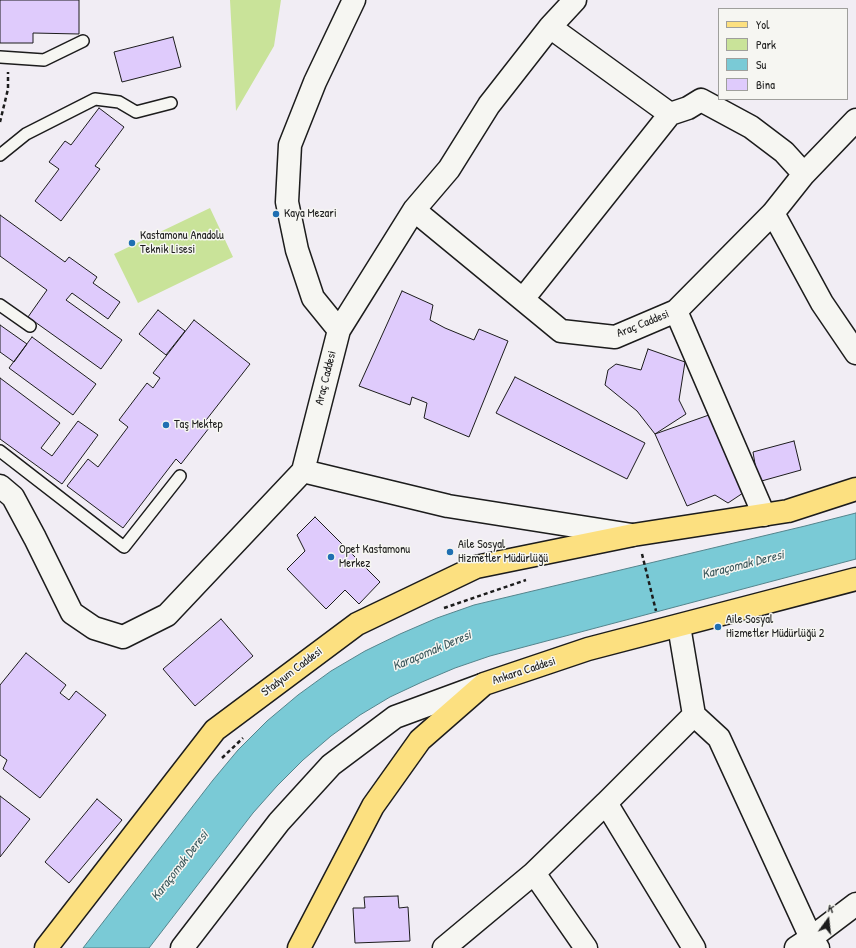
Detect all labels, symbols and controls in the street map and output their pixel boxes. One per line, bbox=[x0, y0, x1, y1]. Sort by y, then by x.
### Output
legend bbox=[718, 8, 848, 100]
text: Yol bbox=[756, 16, 769, 33]
text: Park bbox=[756, 36, 776, 53]
text: Su bbox=[756, 56, 766, 73]
text: Bina bbox=[756, 76, 775, 93]
place label: Kaya Mezari bbox=[284, 207, 337, 221]
marker: Kaya Mezari bbox=[271, 209, 281, 219]
place label: Kastamonu Anadolu Teknik Lisesi bbox=[140, 229, 224, 257]
marker: Kastamonu Anadolu Teknik Lisesi bbox=[127, 238, 137, 248]
street label: Araç Caddesi bbox=[615, 307, 671, 341]
street label: Araç Caddesi bbox=[312, 349, 340, 407]
place label: Taş Mektep bbox=[174, 418, 223, 432]
marker: Taş Mektep bbox=[161, 420, 171, 430]
place label: Aile Sosyal Hizmetler Müdürlüğü bbox=[458, 538, 548, 566]
place label: Opet Kastamonu Merkez bbox=[339, 543, 410, 571]
marker: Aile Sosyal Hizmetler Müdürlüğü bbox=[445, 547, 455, 557]
water label: Karaçomak Deresi bbox=[700, 547, 786, 583]
marker: Opet Kastamonu Merkez bbox=[326, 552, 336, 562]
place label: Aile Sosyal Hizmetler Müdürlüğü 2 bbox=[726, 613, 824, 641]
marker: Aile Sosyal Hizmetler Müdürlüğü 2 bbox=[713, 622, 723, 632]
water label: Karaçomak Deresi bbox=[390, 627, 474, 675]
street label: Stadyum Caddesi bbox=[259, 644, 325, 700]
street label: Ankara Caddesi bbox=[490, 654, 558, 688]
water label: Karaçomak Deresi bbox=[148, 828, 212, 904]
north arrow bbox=[808, 900, 848, 940]
text: K bbox=[827, 901, 836, 916]

